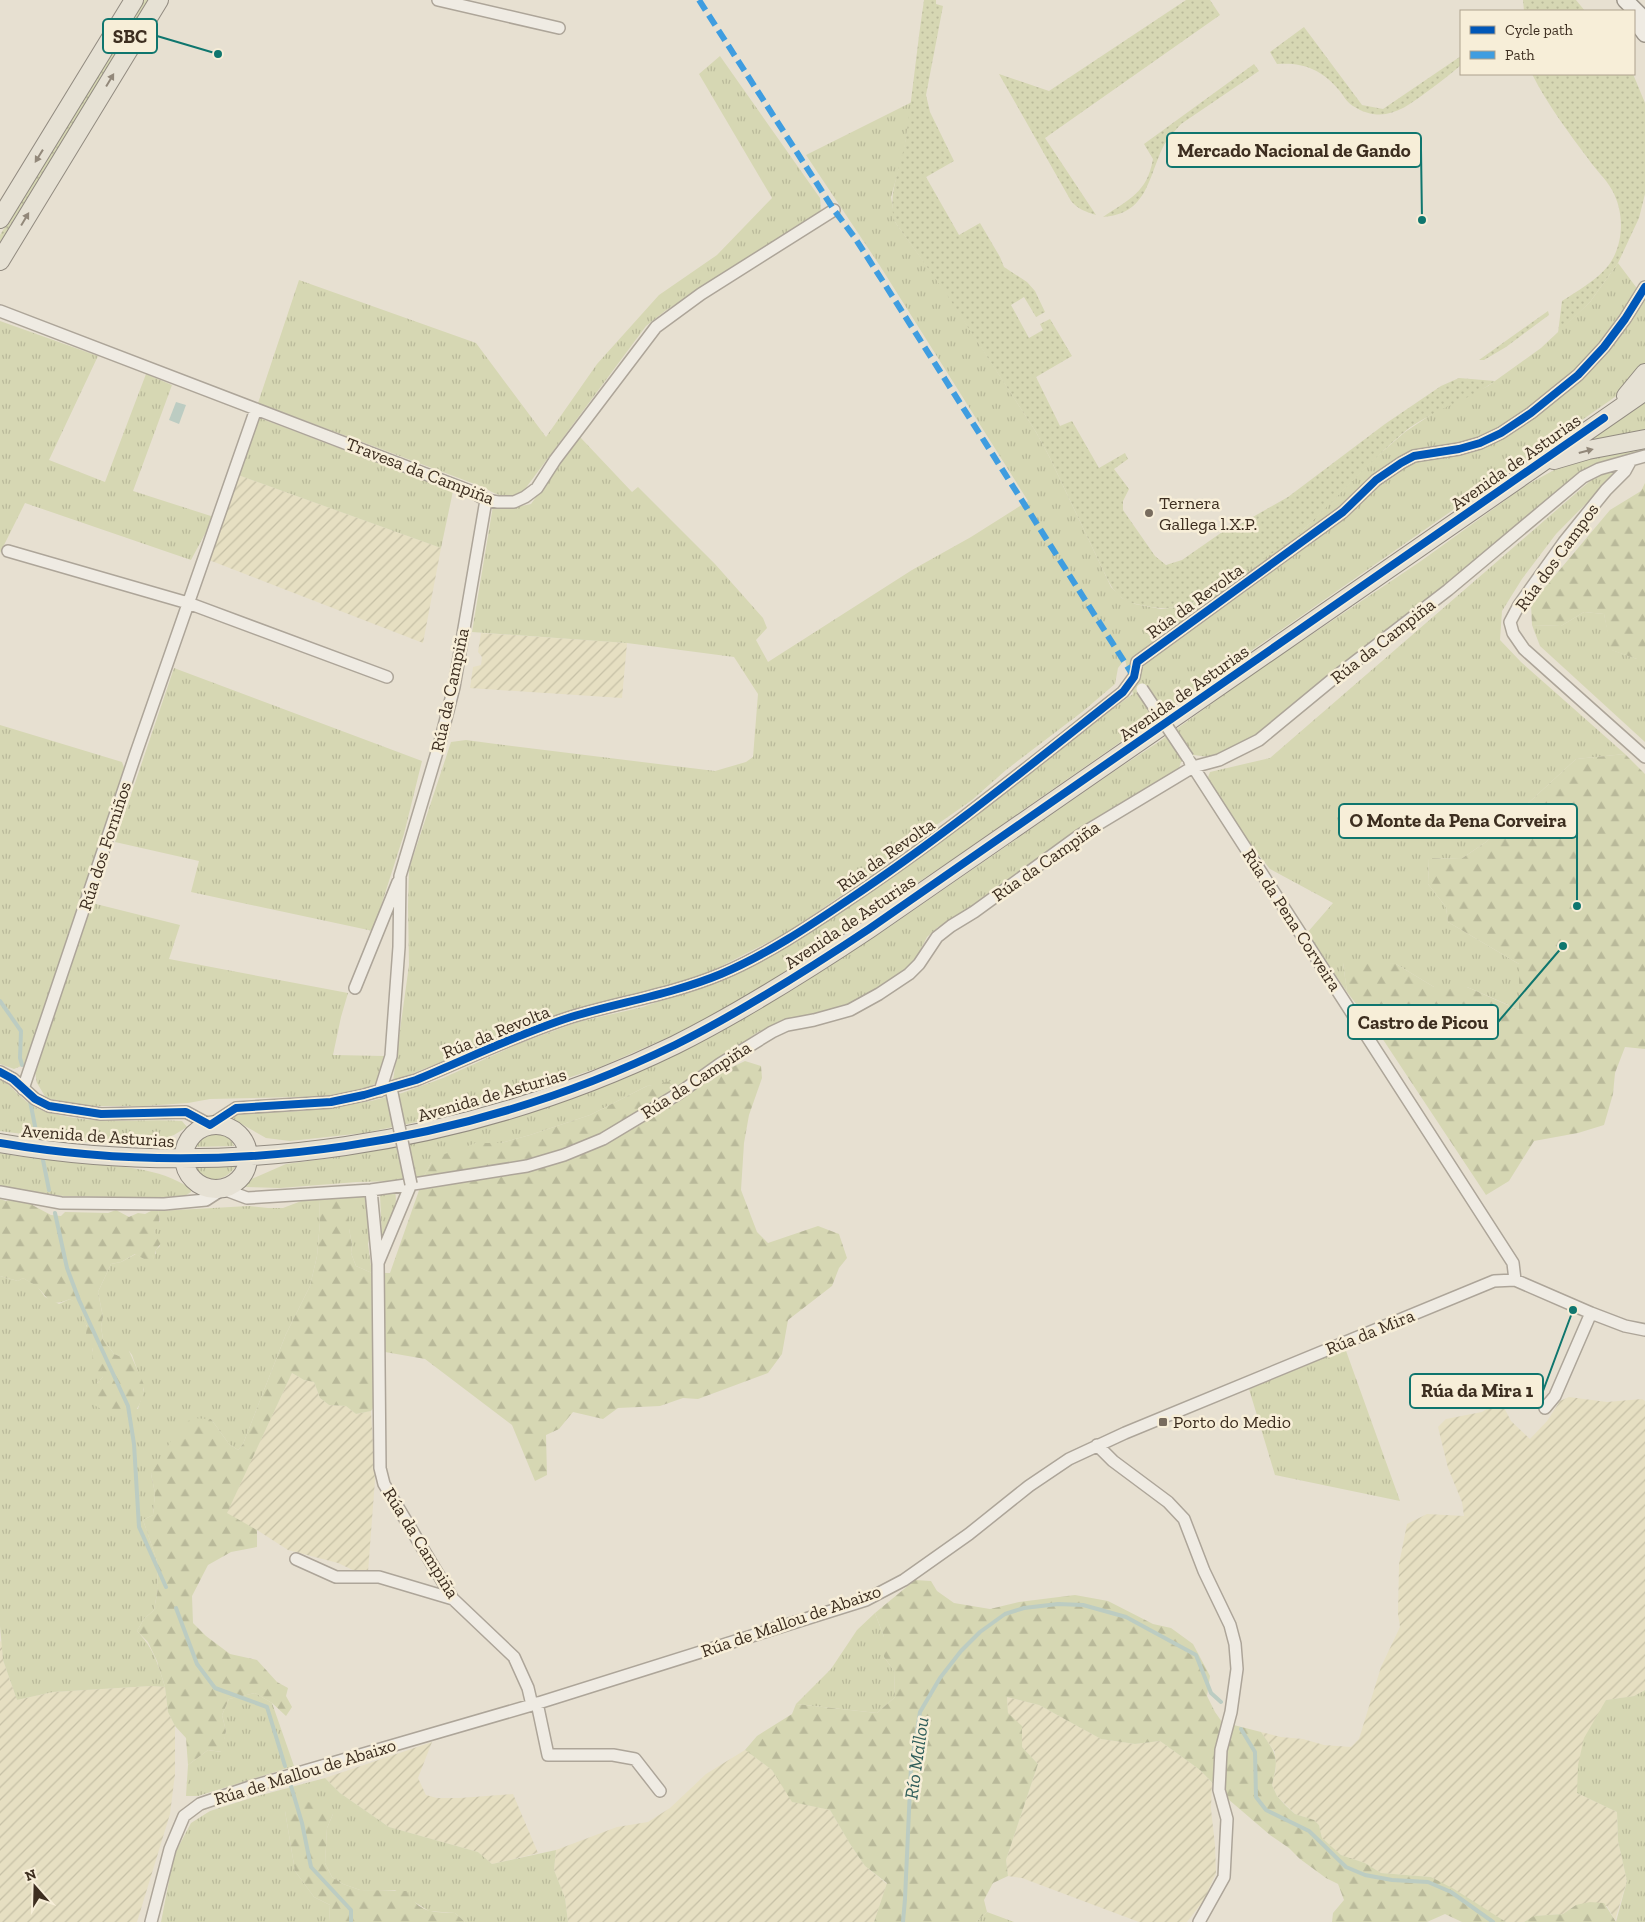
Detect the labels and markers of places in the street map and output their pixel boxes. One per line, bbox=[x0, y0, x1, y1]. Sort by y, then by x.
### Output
callout: SBC bbox=[103, 19, 157, 53]
callout: Mercado Nacional de Gando bbox=[1167, 133, 1421, 167]
place label: Ternera Gallega l.X.P. bbox=[1159, 492, 1257, 535]
marker: Ternera Gallega l.X.P. bbox=[1143, 507, 1155, 519]
callout: O Monte da Pena Corveira bbox=[1339, 804, 1577, 838]
callout: Castro de Picou bbox=[1348, 1005, 1498, 1039]
callout: Rúa da Mira 1 bbox=[1410, 1374, 1543, 1408]
place label: Porto do Medio bbox=[1173, 1411, 1291, 1433]
marker: Porto do Medio bbox=[1157, 1416, 1169, 1428]

